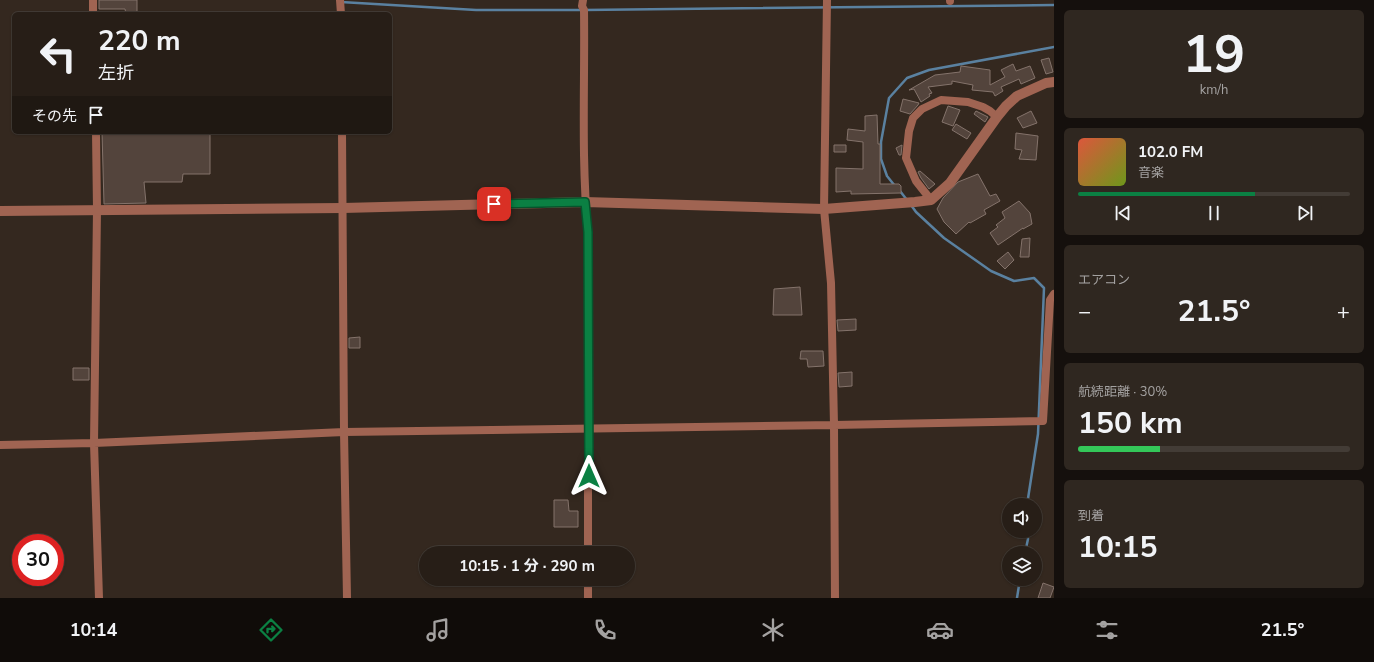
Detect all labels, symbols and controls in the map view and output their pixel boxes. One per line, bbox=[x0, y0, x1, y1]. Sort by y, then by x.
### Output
text: 19 bbox=[1183, 19, 1245, 90]
text: 220 m bbox=[98, 22, 181, 60]
icon: left bbox=[32, 28, 84, 80]
text: 左折 bbox=[98, 61, 134, 85]
text: km/h bbox=[1200, 81, 1228, 99]
icon: arrive bbox=[85, 104, 107, 126]
text: その先 bbox=[32, 106, 77, 126]
text: 102.0 FM bbox=[1138, 142, 1203, 162]
text: 音楽 bbox=[1138, 164, 1164, 182]
pin bbox=[477, 187, 511, 221]
icon: arrive bbox=[483, 193, 505, 215]
icon: previous bbox=[1112, 202, 1134, 224]
icon: pause bbox=[1203, 202, 1225, 224]
icon: next bbox=[1294, 202, 1316, 224]
text: エアコン bbox=[1078, 271, 1130, 289]
text: 21.5° bbox=[1178, 291, 1250, 332]
text: − bbox=[1078, 297, 1091, 327]
text: + bbox=[1337, 297, 1350, 327]
text: 航続距離 · 30% bbox=[1078, 383, 1167, 401]
text: 150 km bbox=[1078, 403, 1183, 444]
position arrow bbox=[568, 455, 610, 497]
map controls bbox=[1002, 498, 1042, 586]
button: sound bbox=[1002, 498, 1042, 538]
text: 到着 bbox=[1078, 507, 1104, 525]
text: 10:15 bbox=[1078, 527, 1157, 568]
speed limit sign: 30 bbox=[12, 534, 64, 586]
button: layers bbox=[1002, 546, 1042, 586]
text: 10:15 · 1 分 · 290 m bbox=[459, 556, 595, 576]
icon: directions bbox=[257, 616, 285, 644]
icon: music bbox=[424, 616, 452, 644]
icon: phone bbox=[591, 616, 619, 644]
icon: climate bbox=[759, 616, 787, 644]
icon: car bbox=[926, 616, 954, 644]
icon: filters bbox=[1093, 616, 1121, 644]
text: 10:14 bbox=[70, 618, 117, 642]
text: 21.5° bbox=[1261, 618, 1304, 642]

